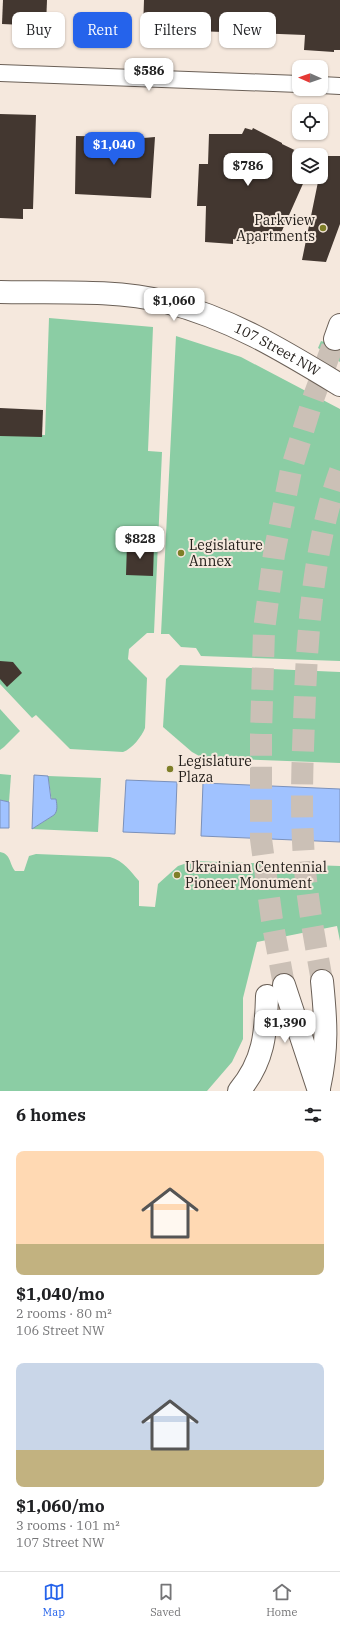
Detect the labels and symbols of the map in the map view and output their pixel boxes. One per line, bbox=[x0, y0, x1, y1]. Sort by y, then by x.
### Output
pin: $586 bbox=[125, 58, 173, 92]
north arrow bbox=[292, 60, 328, 96]
pin: $1,040 bbox=[81, 132, 147, 166]
pin: $786 bbox=[224, 153, 272, 187]
place label: Parkview Apartments bbox=[236, 211, 315, 245]
marker: Parkview Apartments bbox=[318, 223, 328, 233]
pin: $1,060 bbox=[141, 288, 207, 322]
street label: 107 Street NW bbox=[231, 318, 324, 380]
pin: $828 bbox=[116, 526, 164, 560]
place label: Legislature Annex bbox=[189, 536, 263, 570]
marker: Legislature Annex bbox=[176, 548, 186, 558]
place label: Legislature Plaza bbox=[178, 752, 252, 786]
marker: Legislature Plaza bbox=[165, 764, 175, 774]
place label: Ukrainian Centennial Pioneer Monument bbox=[185, 858, 327, 892]
marker: Ukrainian Centennial Pioneer Monument bbox=[172, 870, 182, 880]
pin: $1,390 bbox=[252, 1010, 318, 1044]

